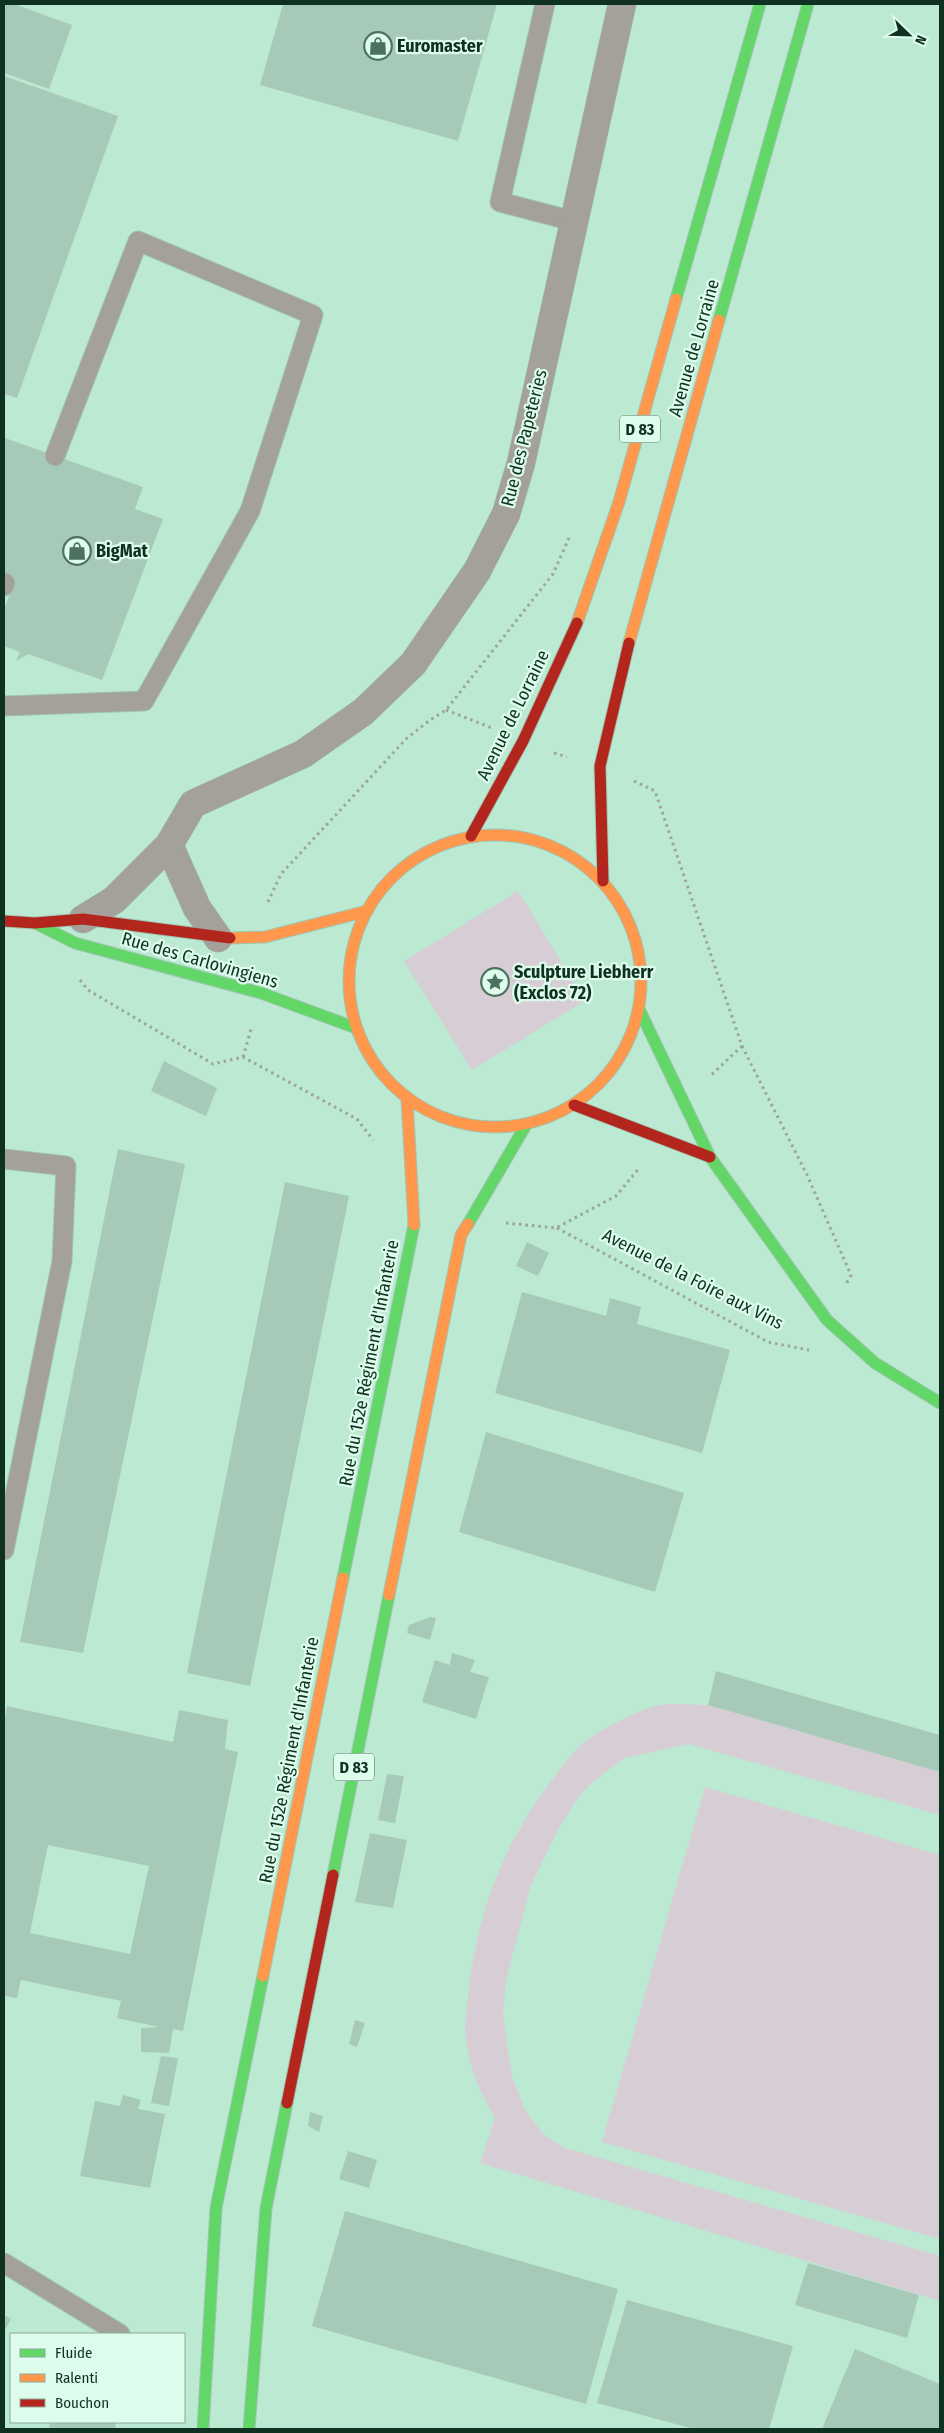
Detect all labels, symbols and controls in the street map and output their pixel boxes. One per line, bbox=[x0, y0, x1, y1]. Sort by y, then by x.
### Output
north arrow bbox=[884, 10, 934, 60]
shop icon: Euromaster bbox=[363, 31, 393, 61]
text: N bbox=[911, 33, 930, 47]
place label: Euromaster bbox=[397, 35, 483, 57]
street label: Avenue de Lorraine bbox=[664, 277, 724, 419]
street label: Rue des Papeteries bbox=[496, 367, 552, 509]
road number: D 83 bbox=[620, 416, 660, 442]
shop icon: BigMat bbox=[62, 536, 92, 566]
place label: BigMat bbox=[96, 540, 149, 562]
street label: Avenue de Lorraine bbox=[472, 646, 554, 784]
street label: Rue des Carlovingiens bbox=[119, 927, 281, 993]
place label: Sculpture Liebherr (Exclos 72) bbox=[514, 961, 654, 1004]
place icon: Sculpture Liebherr (Exclos 72) bbox=[480, 967, 510, 997]
street label: Avenue de la Foire aux Vins bbox=[599, 1224, 787, 1334]
street label: Rue du 152e Régiment d'Infanterie bbox=[334, 1238, 404, 1488]
street label: Rue du 152e Régiment d'Infanterie bbox=[254, 1635, 324, 1885]
road number: D 83 bbox=[334, 1754, 374, 1780]
legend bbox=[10, 2333, 185, 2423]
text: Fluide bbox=[55, 2344, 92, 2362]
text: Ralenti bbox=[55, 2369, 98, 2387]
text: Bouchon bbox=[55, 2394, 109, 2412]

